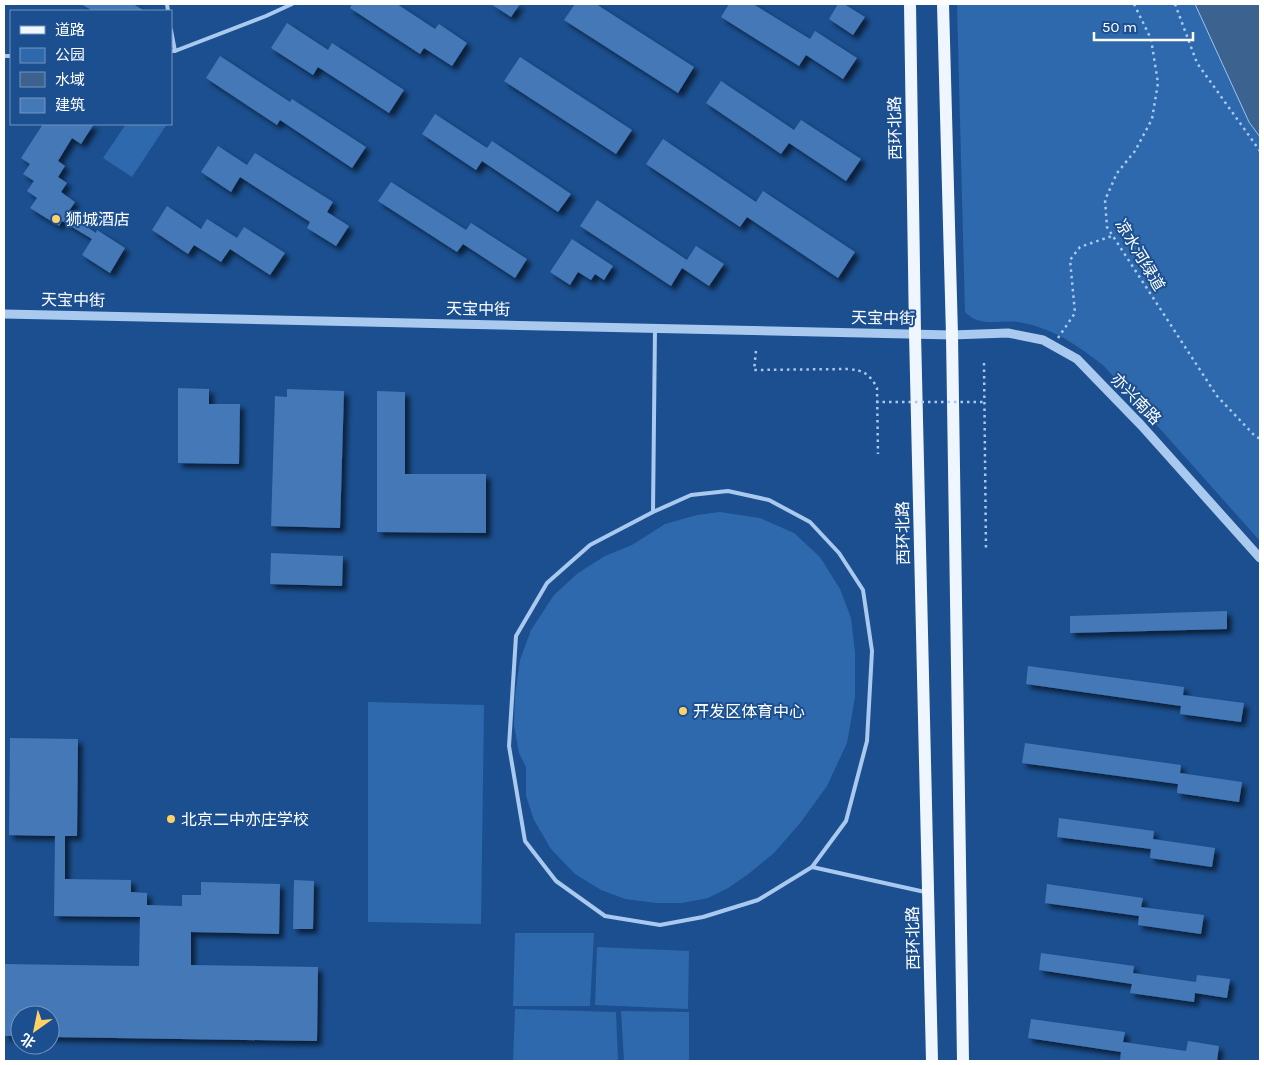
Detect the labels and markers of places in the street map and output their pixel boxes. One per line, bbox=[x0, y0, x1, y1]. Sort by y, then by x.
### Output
place label: 狮城酒店 bbox=[66, 210, 130, 229]
marker: 狮城酒店 bbox=[50, 213, 62, 225]
place label: 开发区体育中心 bbox=[693, 702, 805, 721]
marker: 开发区体育中心 bbox=[677, 705, 689, 717]
place label: 北京二中亦庄学校 bbox=[181, 810, 309, 829]
marker: 北京二中亦庄学校 bbox=[165, 813, 177, 825]

